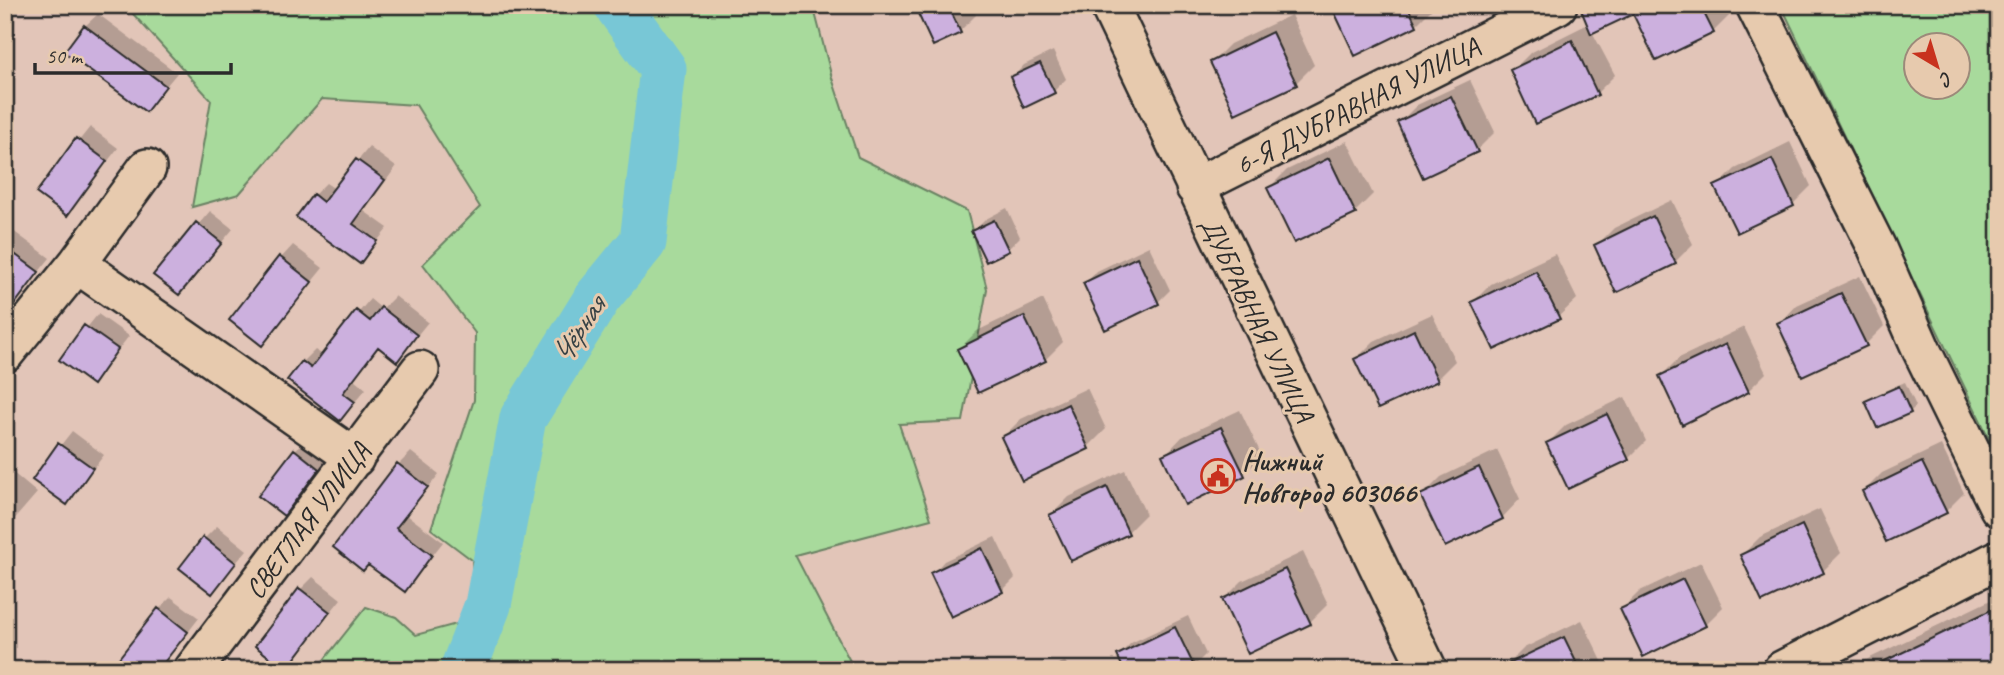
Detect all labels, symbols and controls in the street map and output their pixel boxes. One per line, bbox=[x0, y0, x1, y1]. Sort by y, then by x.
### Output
street label: 6-Я ДУБРАВНАЯ УЛИЦА bbox=[1229, 28, 1486, 182]
scale bar bbox=[35, 32, 231, 76]
north arrow bbox=[1902, 32, 1972, 102]
text: 50 m bbox=[46, 43, 84, 69]
text: С bbox=[1934, 66, 1958, 93]
street label: ДУБРАВНАЯ УЛИЦА bbox=[1193, 211, 1323, 429]
water label: Чёрная bbox=[543, 286, 616, 370]
street label: СВЕТЛАЯ УЛИЦА bbox=[237, 434, 378, 606]
place label: Нижний Новгород 603066 bbox=[1242, 443, 1418, 510]
public building icon: Нижний Новгород 603066 bbox=[1199, 457, 1237, 495]

